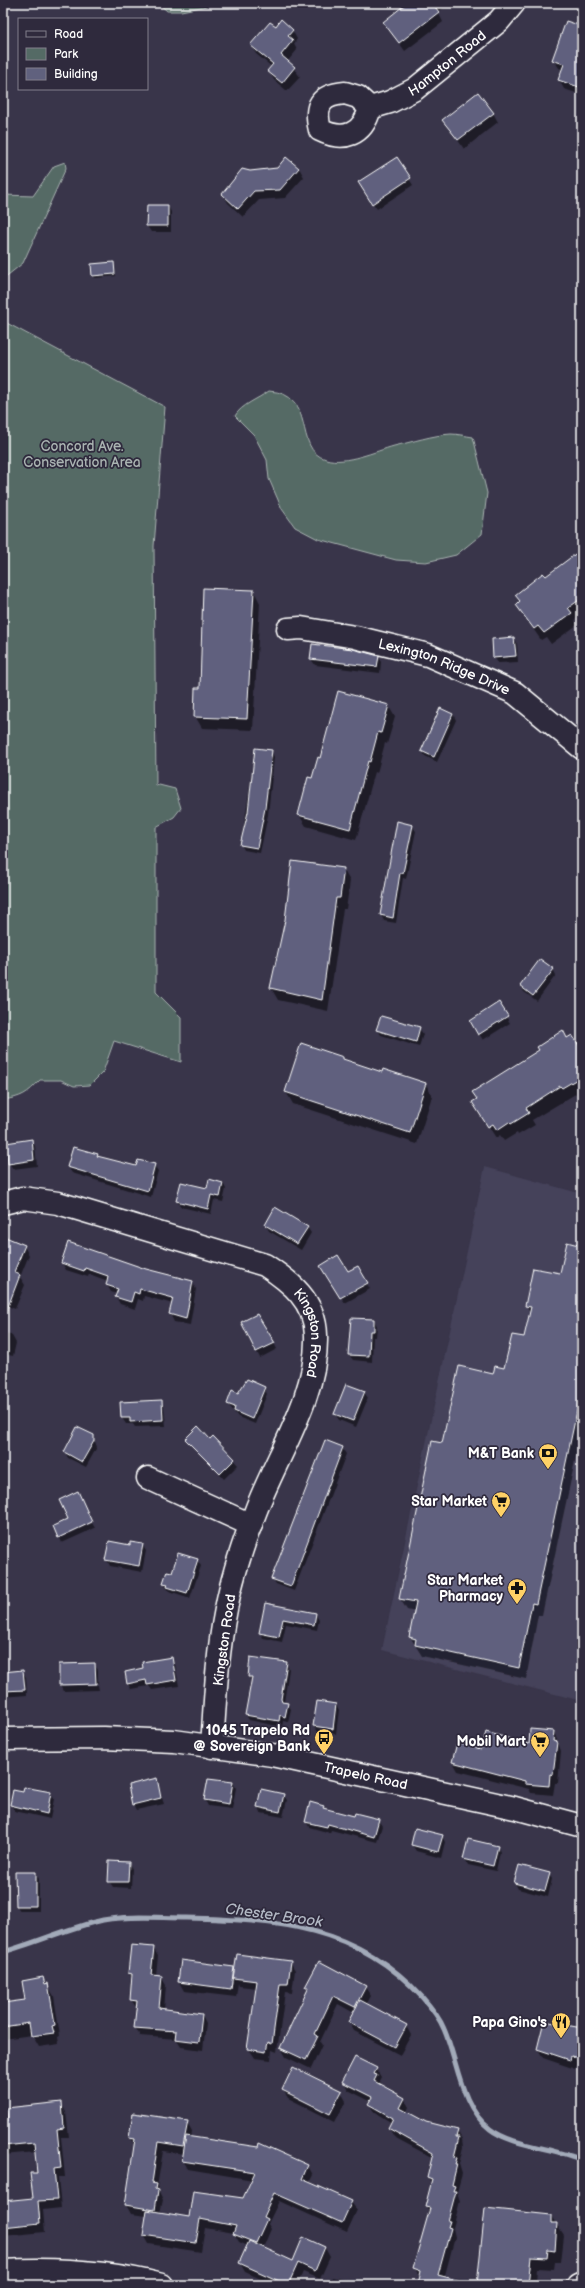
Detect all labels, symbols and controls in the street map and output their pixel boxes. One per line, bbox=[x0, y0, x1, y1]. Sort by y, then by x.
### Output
legend bbox=[18, 18, 148, 90]
text: Road bbox=[54, 27, 83, 42]
street label: Hampton Road bbox=[405, 27, 489, 100]
text: Park bbox=[54, 47, 78, 62]
text: Building bbox=[54, 67, 98, 82]
park label: Concord Ave. Conservation Area bbox=[23, 438, 141, 471]
street label: Lexington Ridge Drive bbox=[377, 635, 513, 699]
street label: Kingston Road bbox=[290, 1285, 324, 1379]
bank icon: M&T Bank bbox=[537, 1442, 559, 1470]
place label: M&T Bank bbox=[468, 1445, 535, 1462]
supermarket icon: Star Market bbox=[490, 1490, 512, 1518]
place label: Star Market bbox=[411, 1493, 487, 1510]
place label: Star Market Pharmacy bbox=[427, 1572, 504, 1605]
pharmacy icon: Star Market Pharmacy bbox=[506, 1577, 528, 1605]
street label: Kingston Road bbox=[210, 1593, 239, 1687]
place label: 1045 Trapelo Rd @ Sovereign Bank bbox=[193, 1722, 311, 1755]
bus stop icon: 1045 Trapelo Rd @ Sovereign Bank bbox=[313, 1727, 335, 1755]
supermarket icon: Mobil Mart bbox=[529, 1730, 551, 1758]
place label: Mobil Mart bbox=[456, 1733, 526, 1750]
street label: Trapelo Road bbox=[322, 1759, 409, 1793]
water label: Chester Brook bbox=[224, 1899, 324, 1932]
restaurant icon: Papa Gino's bbox=[550, 2011, 572, 2039]
place label: Papa Gino's bbox=[472, 2014, 547, 2031]

